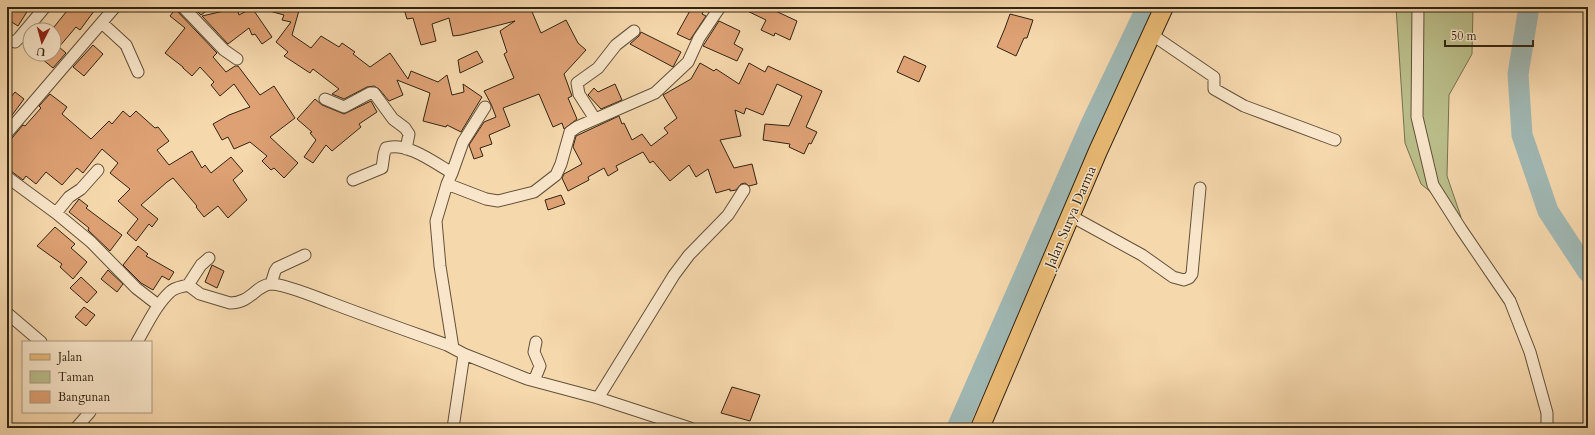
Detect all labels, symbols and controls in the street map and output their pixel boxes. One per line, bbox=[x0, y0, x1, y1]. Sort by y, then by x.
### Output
north arrow bbox=[22, 22, 62, 62]
scale bar bbox=[1445, 22, 1533, 48]
text: 50 m bbox=[1451, 28, 1478, 44]
text: U bbox=[36, 44, 46, 59]
street label: Jalan Surya Darma bbox=[1040, 163, 1101, 273]
legend bbox=[22, 341, 152, 413]
text: Jalan bbox=[56, 349, 82, 365]
text: Taman bbox=[58, 369, 94, 385]
text: Bangunan bbox=[58, 389, 110, 405]

